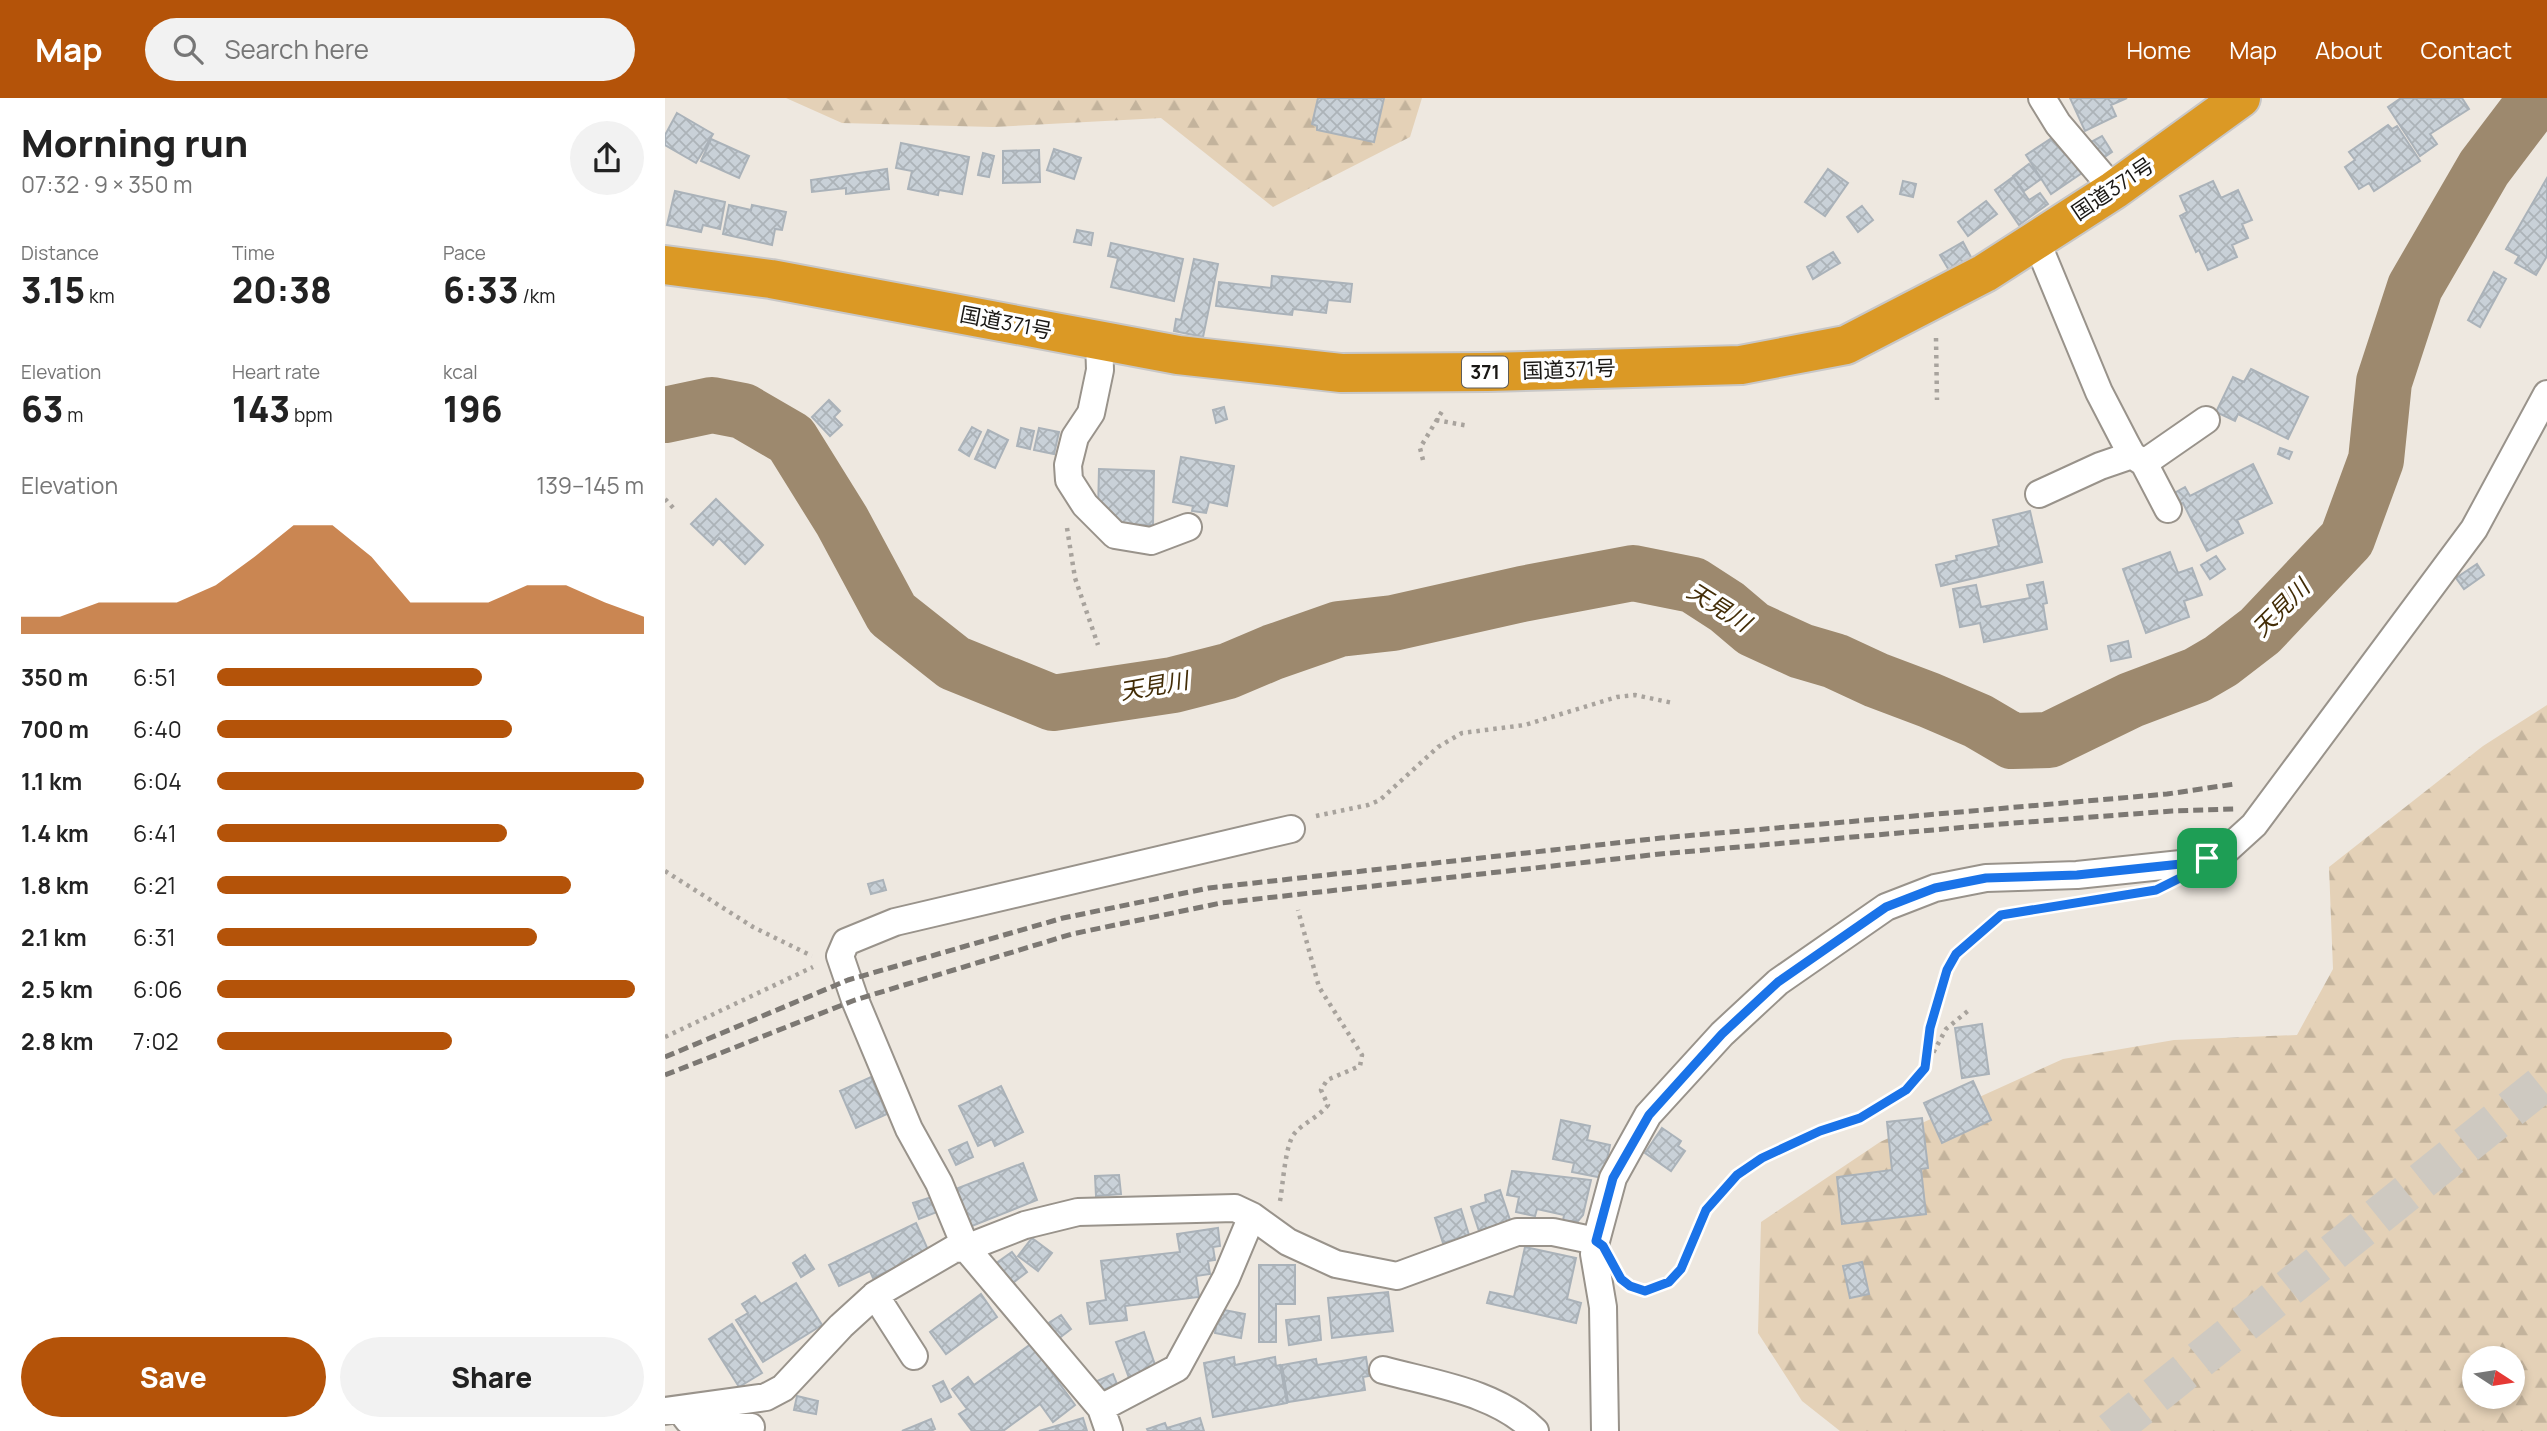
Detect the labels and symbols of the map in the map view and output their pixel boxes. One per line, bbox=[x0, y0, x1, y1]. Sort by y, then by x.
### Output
street label: 国道371号 bbox=[2066, 150, 2159, 226]
street label: 国道371号 bbox=[958, 299, 1055, 345]
street label: 国道371号 bbox=[1522, 353, 1616, 385]
road number: 371 bbox=[1462, 356, 1508, 388]
water label: 天見川 bbox=[2245, 569, 2318, 643]
water label: 天見川 bbox=[1682, 574, 1760, 640]
water label: 天見川 bbox=[1117, 663, 1194, 707]
pin bbox=[2177, 828, 2237, 888]
north arrow bbox=[2462, 1346, 2525, 1409]

